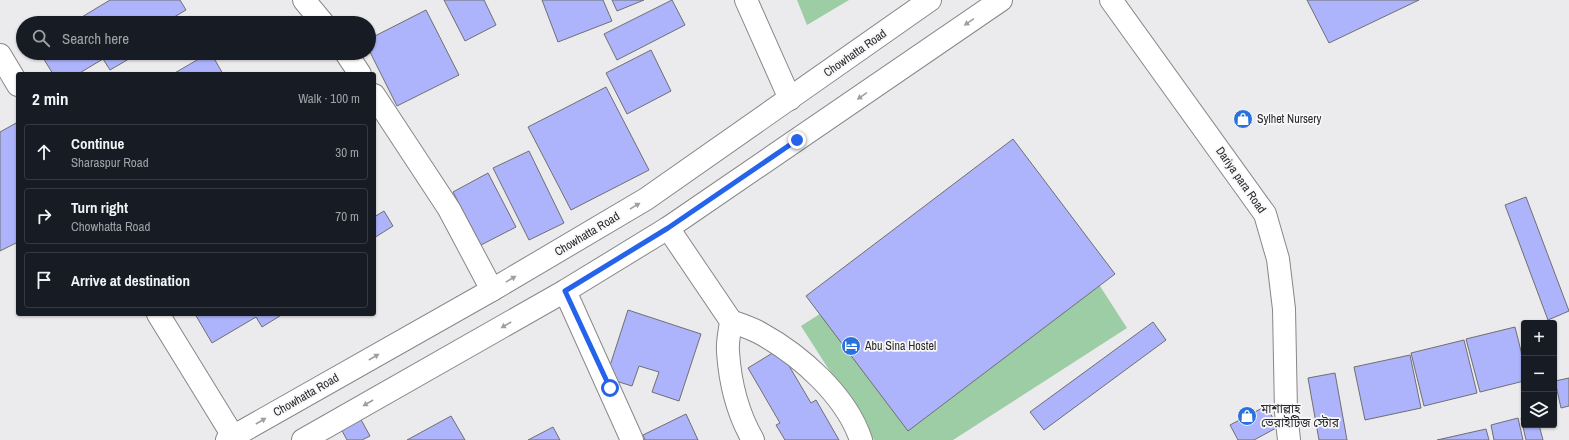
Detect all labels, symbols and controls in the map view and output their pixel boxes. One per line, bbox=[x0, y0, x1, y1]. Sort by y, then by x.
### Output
search box bbox=[16, 16, 376, 60]
one-way arrow bbox=[964, 18, 975, 26]
street label: Chowhatta Road bbox=[820, 25, 890, 81]
icon: search bbox=[30, 27, 52, 49]
text: Search here bbox=[62, 28, 129, 49]
text: 2 min bbox=[32, 87, 68, 110]
text: Walk · 100 m bbox=[298, 90, 360, 107]
one-way arrow bbox=[857, 92, 867, 100]
shop icon: Sylhet Nursery bbox=[1232, 108, 1254, 130]
place label: Sylhet Nursery bbox=[1257, 111, 1322, 127]
route end bbox=[788, 131, 806, 149]
text: Continue bbox=[71, 133, 124, 154]
icon: ahead bbox=[33, 141, 55, 163]
text: 30 m bbox=[335, 144, 359, 161]
street label: Dariya para Road bbox=[1212, 144, 1270, 216]
text: Sharaspur Road bbox=[71, 154, 149, 171]
text: Turn right bbox=[71, 197, 128, 218]
one-way arrow bbox=[630, 202, 641, 209]
icon: right bbox=[33, 205, 55, 227]
text: 70 m bbox=[335, 208, 359, 225]
street label: Chowhatta Road bbox=[551, 208, 623, 260]
text: Chowhatta Road bbox=[71, 218, 150, 235]
icon: arrive bbox=[33, 269, 55, 291]
text: Arrive at destination bbox=[71, 270, 190, 291]
one-way arrow bbox=[505, 275, 517, 282]
map controls bbox=[1521, 320, 1557, 428]
button: + bbox=[1521, 320, 1557, 356]
one-way arrow bbox=[500, 321, 511, 328]
hotel icon: Abu Sina Hostel bbox=[840, 335, 862, 357]
place label: Abu Sina Hostel bbox=[864, 338, 936, 354]
one-way arrow bbox=[368, 353, 380, 360]
button: − bbox=[1521, 356, 1557, 392]
street label: Chowhatta Road bbox=[270, 370, 342, 420]
route start bbox=[601, 379, 619, 397]
button: layers bbox=[1521, 392, 1557, 428]
one-way arrow bbox=[363, 400, 374, 407]
place label: মাশাল্লাহ ভেরাইটিজ স্টোর bbox=[1260, 401, 1340, 431]
shop icon: মাশাল্লাহ ভেরাইটিজ স্টোর bbox=[1236, 405, 1258, 427]
one-way arrow bbox=[255, 417, 267, 424]

